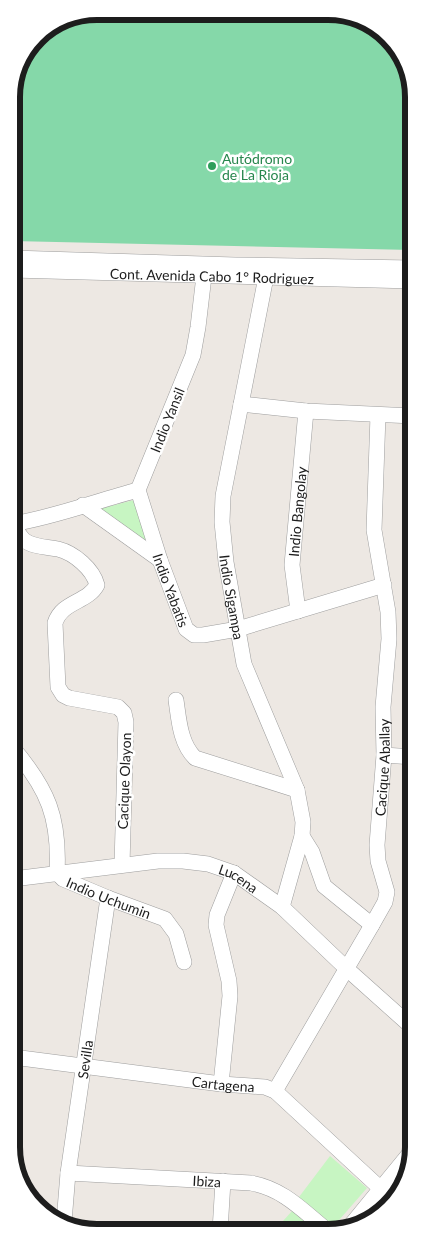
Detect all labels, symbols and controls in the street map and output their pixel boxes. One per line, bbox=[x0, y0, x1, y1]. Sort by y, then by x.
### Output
place label: Autódromo de La Rioja bbox=[222, 150, 292, 183]
marker: Autódromo de La Rioja bbox=[206, 160, 218, 172]
street label: Cont. Avenida Cabo 1° Rodriguez bbox=[110, 264, 314, 287]
street label: Indio Yansil bbox=[146, 385, 188, 455]
street label: Indio Bangolay bbox=[284, 465, 309, 557]
street label: Indio Yabatis bbox=[150, 551, 193, 629]
street label: Indio Sigampa bbox=[217, 554, 248, 641]
street label: Cacique Aballay bbox=[371, 718, 393, 817]
street label: Cacique Olayon bbox=[114, 732, 134, 830]
street label: Lucena bbox=[217, 860, 262, 896]
street label: Indio Uchumin bbox=[64, 873, 153, 922]
street label: Sevilla bbox=[73, 1039, 96, 1080]
street label: Cartagena bbox=[191, 1072, 255, 1095]
street label: Ibiza bbox=[192, 1171, 221, 1190]

